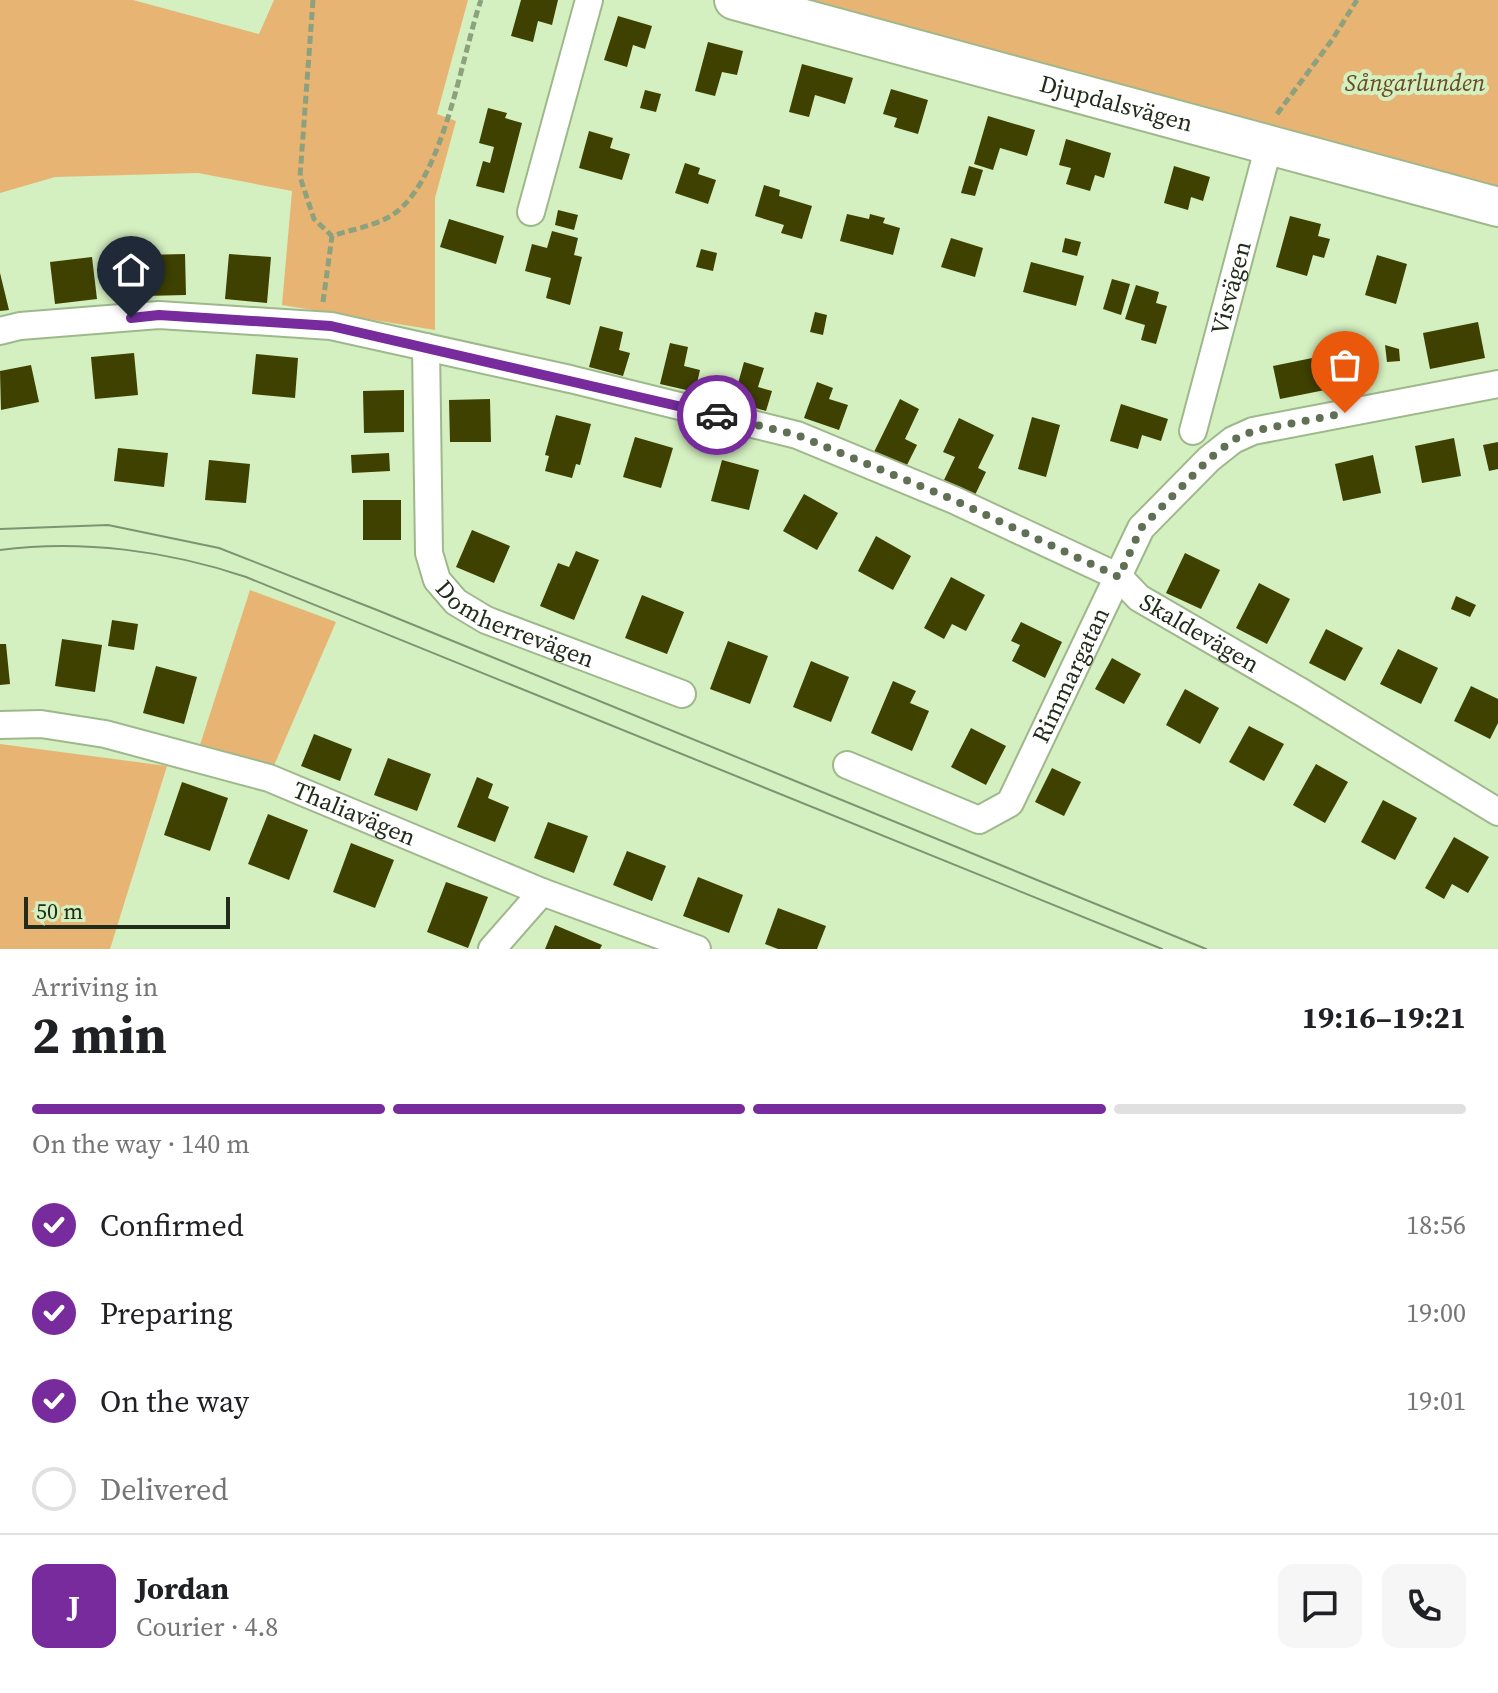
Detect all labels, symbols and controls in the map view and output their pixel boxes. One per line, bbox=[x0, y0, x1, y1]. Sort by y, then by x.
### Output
park label: Sångarlunden bbox=[1345, 66, 1486, 99]
street label: Djupdalsvägen bbox=[1036, 67, 1197, 140]
pin bbox=[97, 236, 165, 318]
street label: Visvägen bbox=[1202, 237, 1259, 338]
icon: home bbox=[109, 248, 153, 292]
pin bbox=[1311, 331, 1379, 413]
icon: bag bbox=[1323, 343, 1367, 387]
courier bbox=[677, 375, 757, 455]
icon: car bbox=[695, 393, 739, 437]
street label: Domherrevägen bbox=[428, 573, 599, 675]
street label: Skaldevägen bbox=[1134, 585, 1266, 680]
street label: Rimmargatan bbox=[1024, 602, 1117, 748]
street label: Thaliavägen bbox=[288, 773, 421, 853]
scale bar bbox=[24, 893, 230, 929]
text: 50 m bbox=[36, 896, 83, 926]
text: Arriving in bbox=[32, 969, 158, 1005]
text: 19:16–19:21 bbox=[1302, 997, 1466, 1038]
text: 2 min bbox=[32, 999, 167, 1070]
text: On the way · 140 m bbox=[32, 1126, 250, 1162]
icon: check bbox=[32, 1203, 76, 1247]
text: Confirmed bbox=[100, 1205, 244, 1246]
text: 18:56 bbox=[1406, 1207, 1466, 1243]
icon: check bbox=[32, 1291, 76, 1335]
text: Preparing bbox=[100, 1293, 233, 1334]
text: 19:00 bbox=[1406, 1295, 1466, 1331]
icon: check bbox=[32, 1379, 76, 1423]
text: On the way bbox=[100, 1381, 249, 1422]
text: 19:01 bbox=[1406, 1383, 1466, 1419]
text: Delivered bbox=[100, 1469, 228, 1510]
button: chat bbox=[1278, 1564, 1362, 1648]
button: phone bbox=[1382, 1564, 1466, 1648]
text: Jordan bbox=[136, 1568, 229, 1609]
text: J bbox=[68, 1586, 80, 1627]
text: Courier · 4.8 bbox=[136, 1609, 278, 1645]

